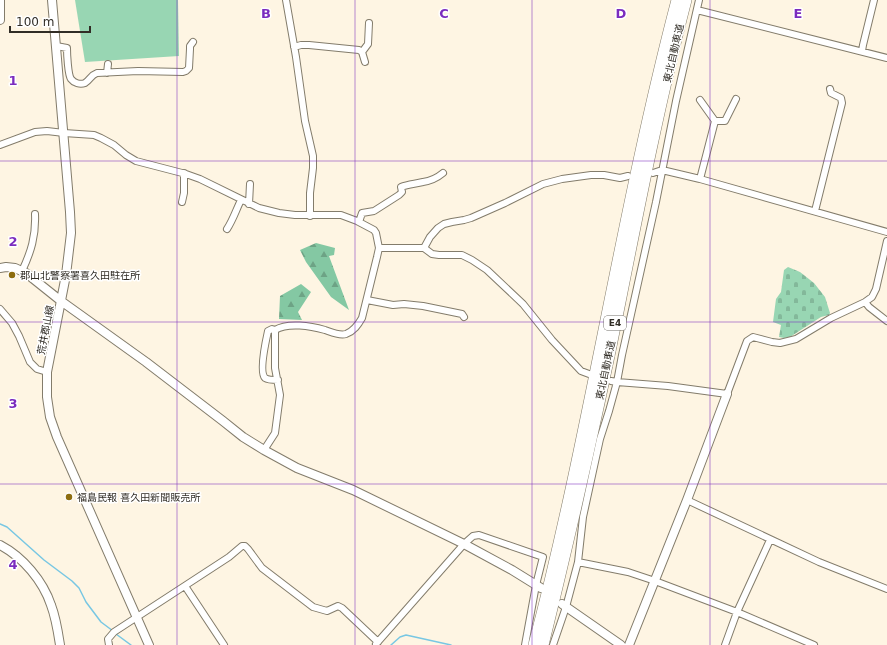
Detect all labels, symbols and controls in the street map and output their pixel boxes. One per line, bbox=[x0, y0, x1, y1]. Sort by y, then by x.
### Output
text: B bbox=[261, 6, 271, 21]
text: C bbox=[439, 6, 449, 21]
text: D bbox=[616, 6, 627, 21]
text: E bbox=[794, 6, 802, 21]
scale bar bbox=[10, 8, 90, 34]
text: 100 m bbox=[16, 15, 54, 29]
street label: 東北自動車道 bbox=[661, 23, 686, 84]
text: 1 bbox=[8, 73, 18, 88]
text: 2 bbox=[8, 234, 18, 249]
marker: 郡山北警察署喜久田駐在所 bbox=[7, 270, 17, 280]
place label: 郡山北警察署喜久田駐在所 bbox=[20, 270, 140, 281]
street label: 荒井郡山線 bbox=[35, 305, 56, 356]
road number: E4 bbox=[604, 316, 626, 330]
street label: 東北自動車道 bbox=[594, 340, 617, 401]
text: 3 bbox=[8, 396, 18, 411]
marker: 福島民報 喜久田新聞販売所 bbox=[64, 492, 74, 502]
place label: 福島民報 喜久田新聞販売所 bbox=[77, 492, 200, 503]
text: 4 bbox=[8, 557, 18, 572]

